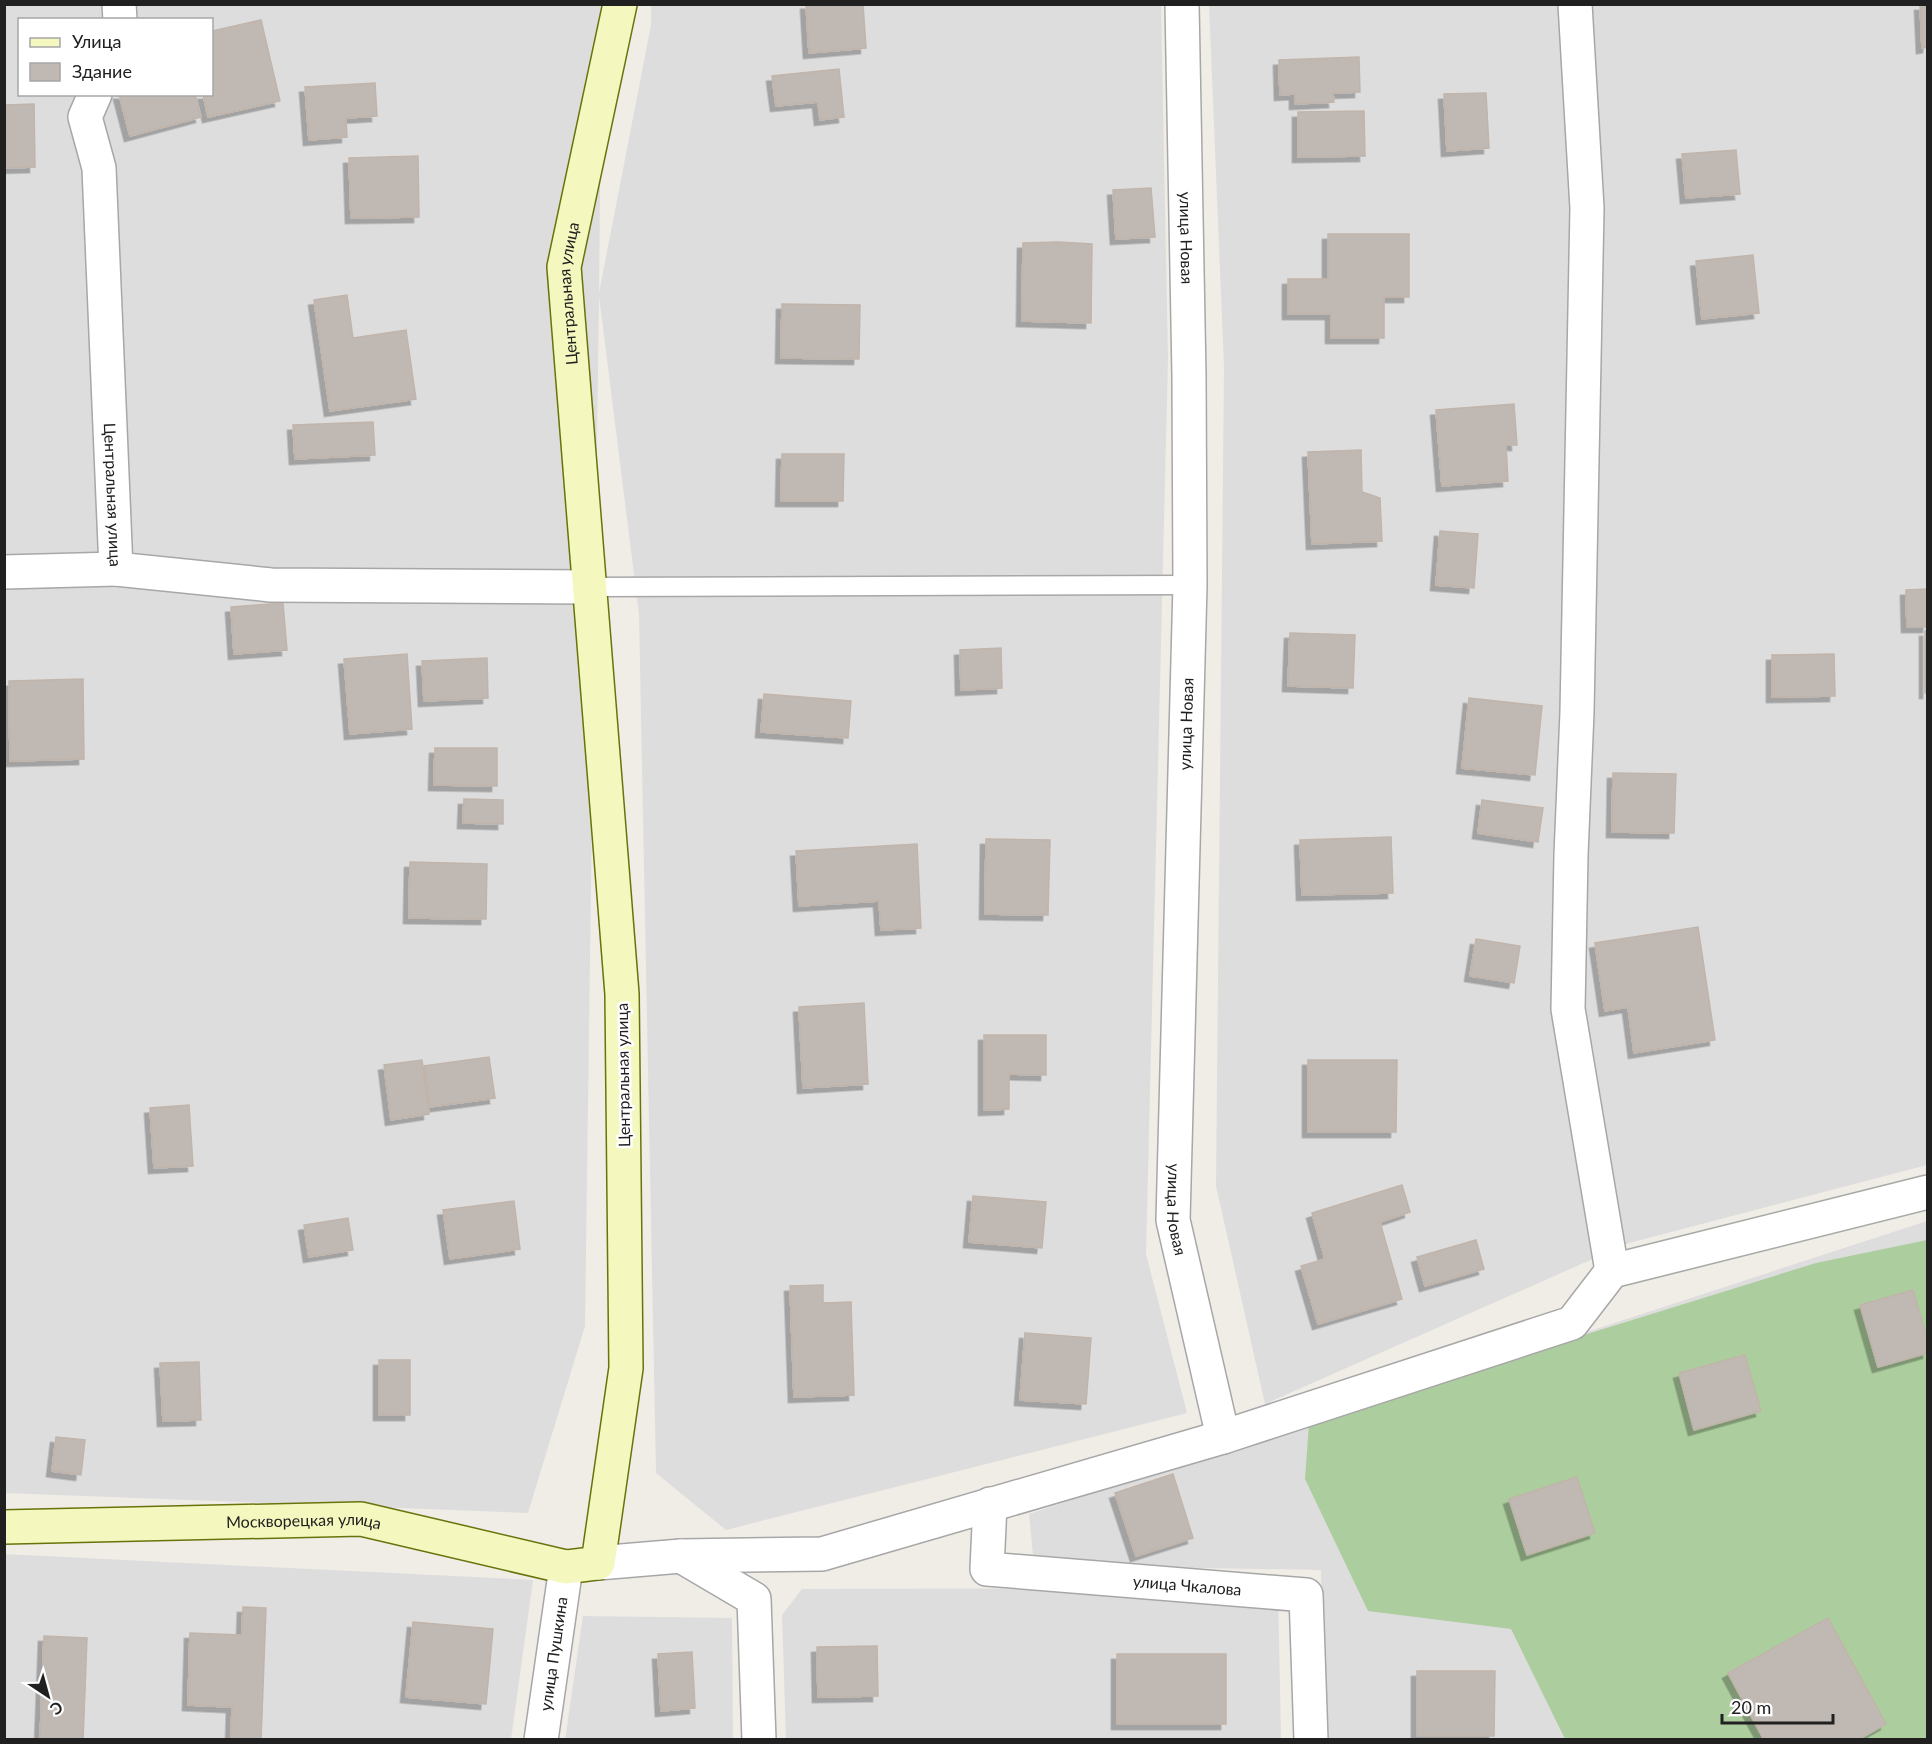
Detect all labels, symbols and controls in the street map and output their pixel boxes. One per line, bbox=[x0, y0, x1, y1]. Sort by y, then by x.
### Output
legend bbox=[18, 18, 213, 96]
text: Улица bbox=[72, 30, 122, 52]
text: Здание bbox=[72, 60, 132, 82]
street label: улица Новая bbox=[1177, 191, 1197, 284]
street label: Центральная улица bbox=[554, 220, 582, 366]
street label: Центральная улица bbox=[101, 422, 126, 567]
street label: улица Новая bbox=[1174, 677, 1197, 771]
street label: Центральная улица bbox=[612, 1003, 633, 1147]
street label: улица Новая bbox=[1164, 1163, 1191, 1257]
street label: Москворецкая улица bbox=[226, 1509, 383, 1532]
street label: улица Чкалова bbox=[1132, 1571, 1242, 1599]
street label: улица Пушкина bbox=[535, 1595, 571, 1712]
north arrow bbox=[18, 1666, 78, 1726]
scale bar bbox=[1722, 1687, 1833, 1725]
text: 20 m bbox=[1731, 1696, 1771, 1718]
text: С bbox=[47, 1698, 67, 1720]

